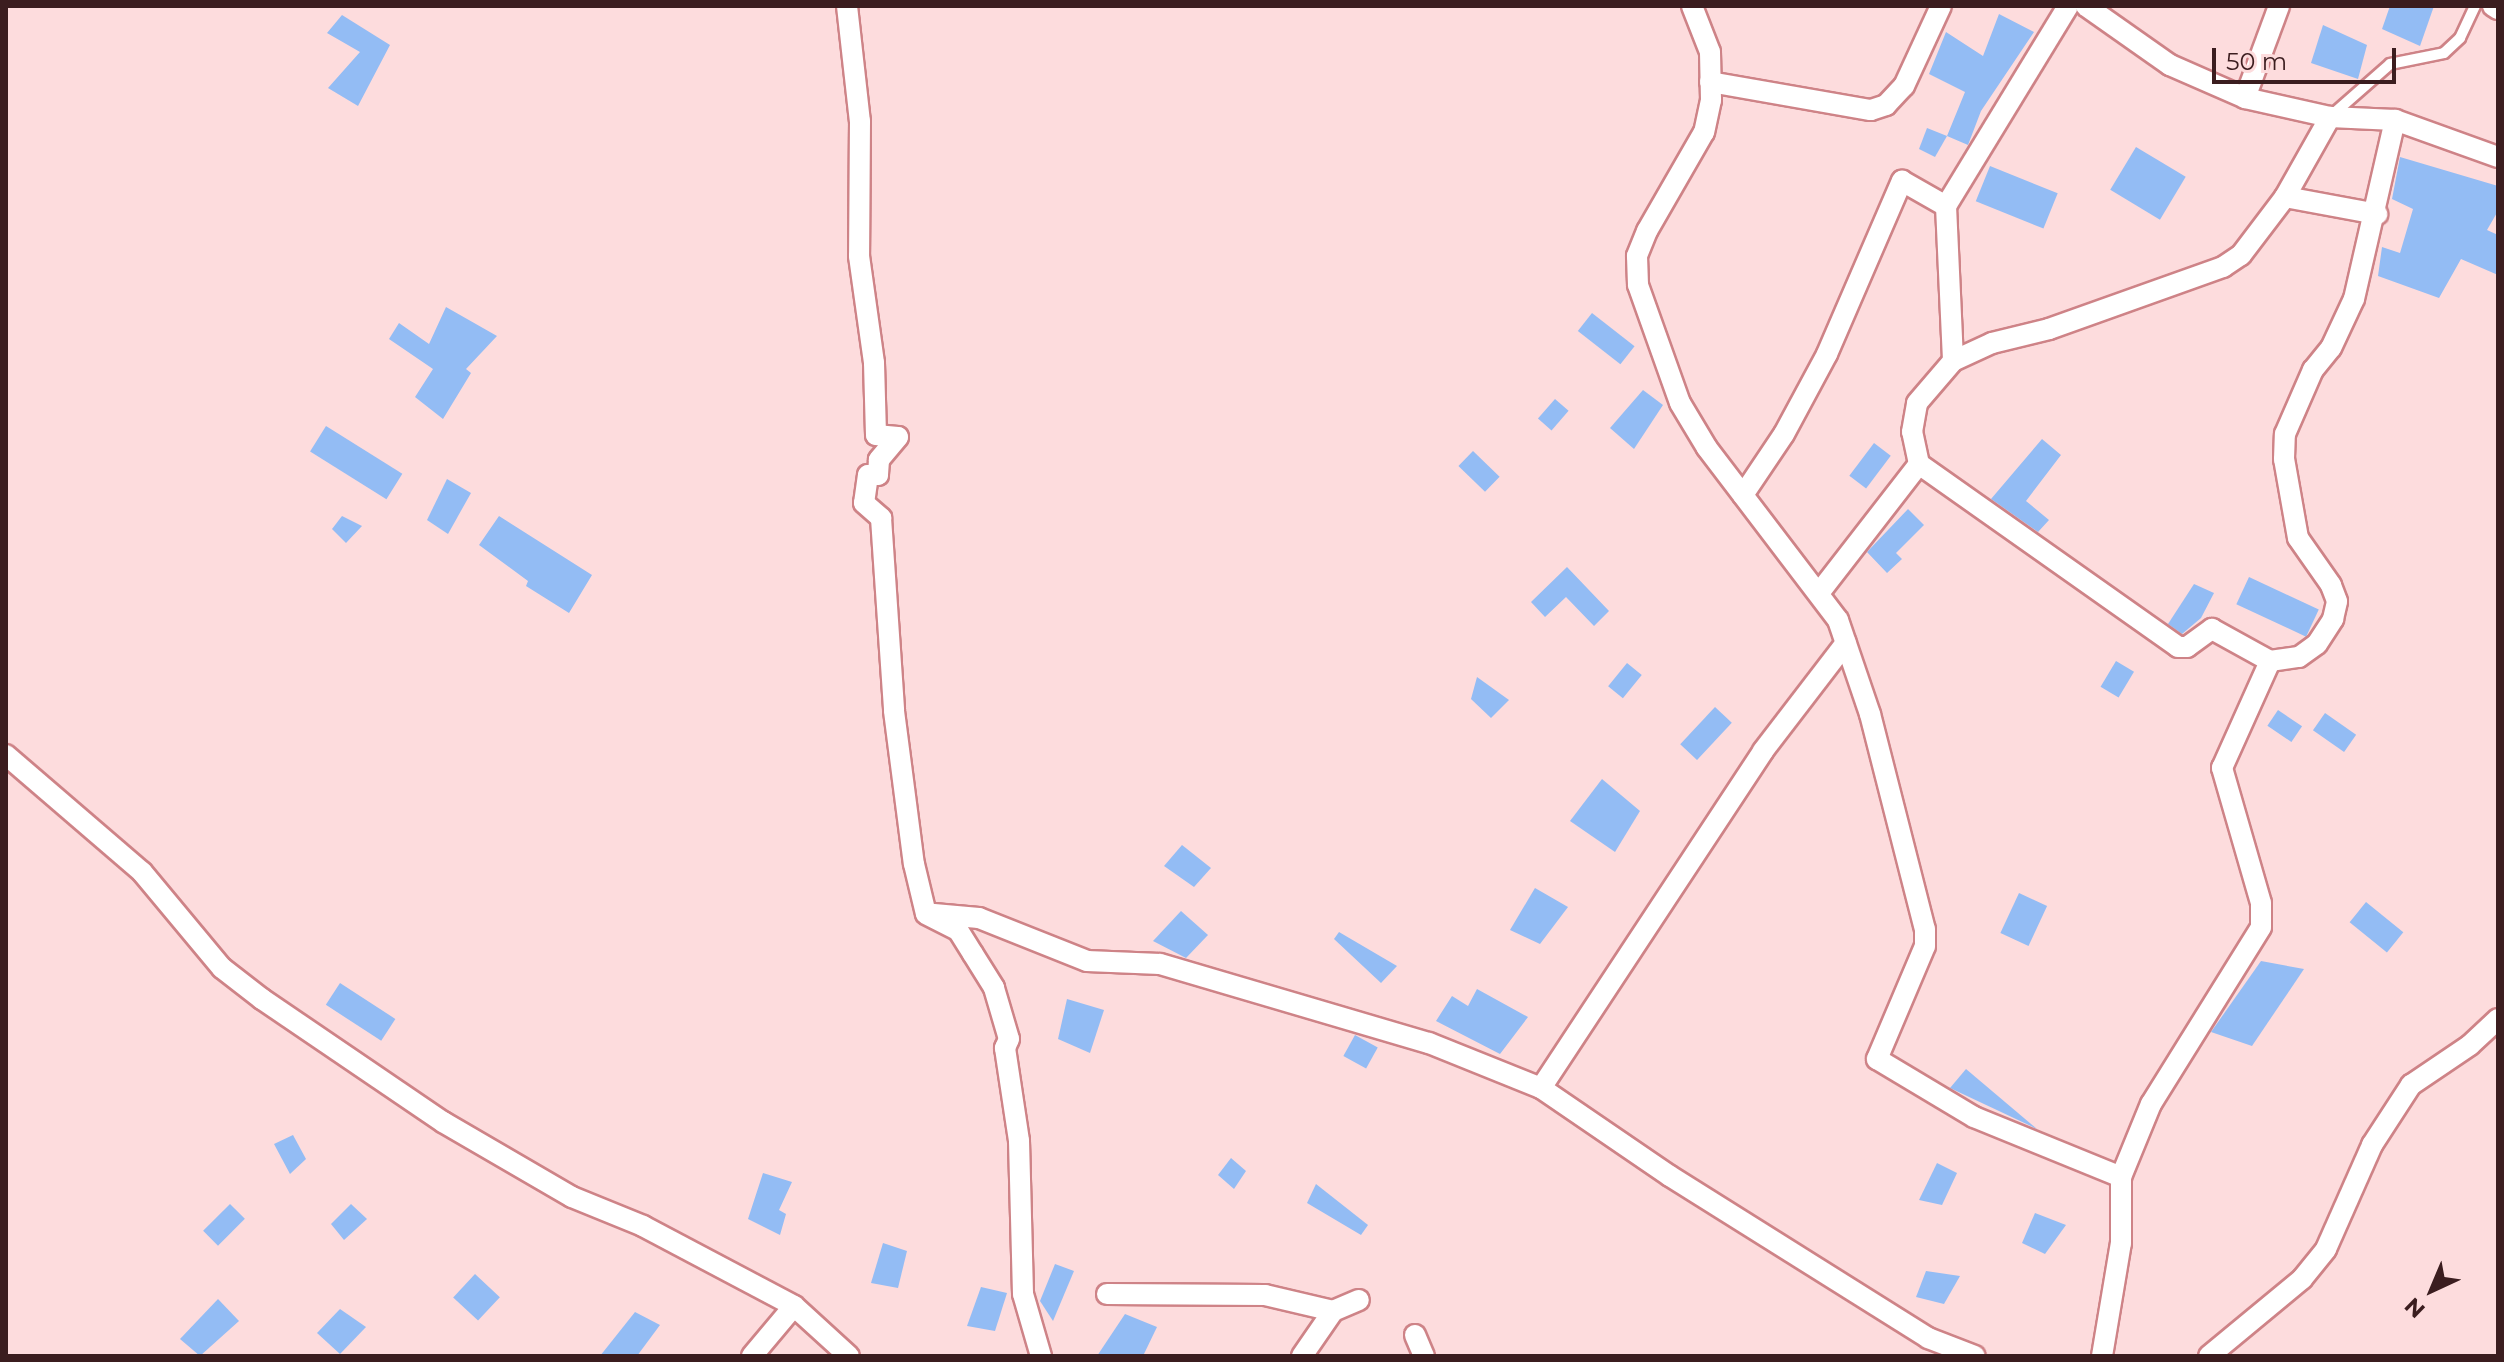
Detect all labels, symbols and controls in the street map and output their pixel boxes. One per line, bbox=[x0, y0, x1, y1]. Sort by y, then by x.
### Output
scale bar bbox=[2216, 32, 2400, 82]
text: 50 m bbox=[2226, 47, 2287, 76]
north arrow bbox=[2392, 1250, 2472, 1330]
text: N bbox=[2399, 1292, 2431, 1324]

